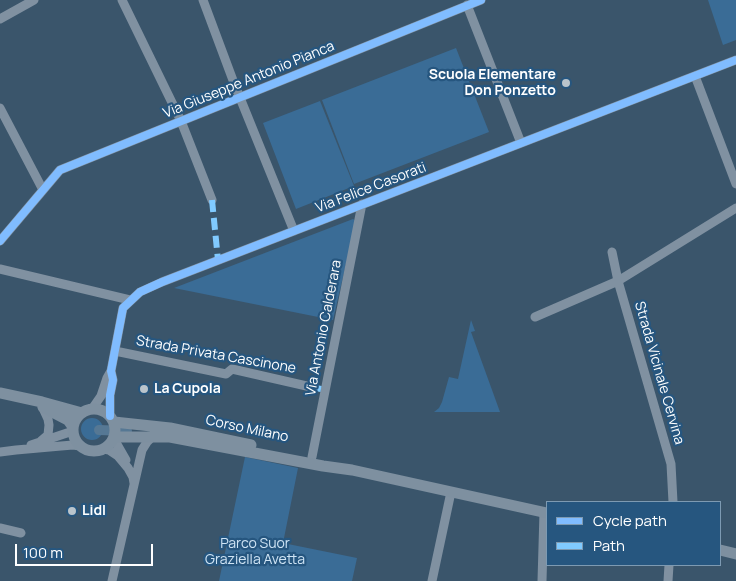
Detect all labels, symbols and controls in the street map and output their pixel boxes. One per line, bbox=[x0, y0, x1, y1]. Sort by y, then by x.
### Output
street label: Via Giuseppe Antonio Pianca bbox=[161, 38, 337, 122]
place label: Scuola Elementare Don Ponzetto bbox=[429, 67, 556, 100]
marker: Scuola Elementare Don Ponzetto bbox=[560, 77, 572, 89]
street label: Via Felice Casorati bbox=[313, 159, 429, 217]
street label: Via Antonio Calderara bbox=[303, 259, 345, 397]
street label: Strada Vicinale Cervina bbox=[631, 300, 687, 446]
street label: Strada Privata Cascinone bbox=[135, 333, 297, 377]
place label: La Cupola bbox=[154, 381, 221, 397]
marker: La Cupola bbox=[138, 383, 150, 395]
street label: Corso Milano bbox=[204, 412, 290, 446]
legend bbox=[546, 501, 721, 566]
place label: Lidl bbox=[82, 503, 106, 519]
marker: Lidl bbox=[66, 505, 78, 517]
text: Cycle path bbox=[593, 510, 667, 531]
scale bar bbox=[18, 534, 155, 566]
text: Path bbox=[593, 535, 625, 556]
park label: Parco Suor Graziella Avetta bbox=[205, 536, 305, 568]
text: 100 m bbox=[23, 542, 63, 563]

